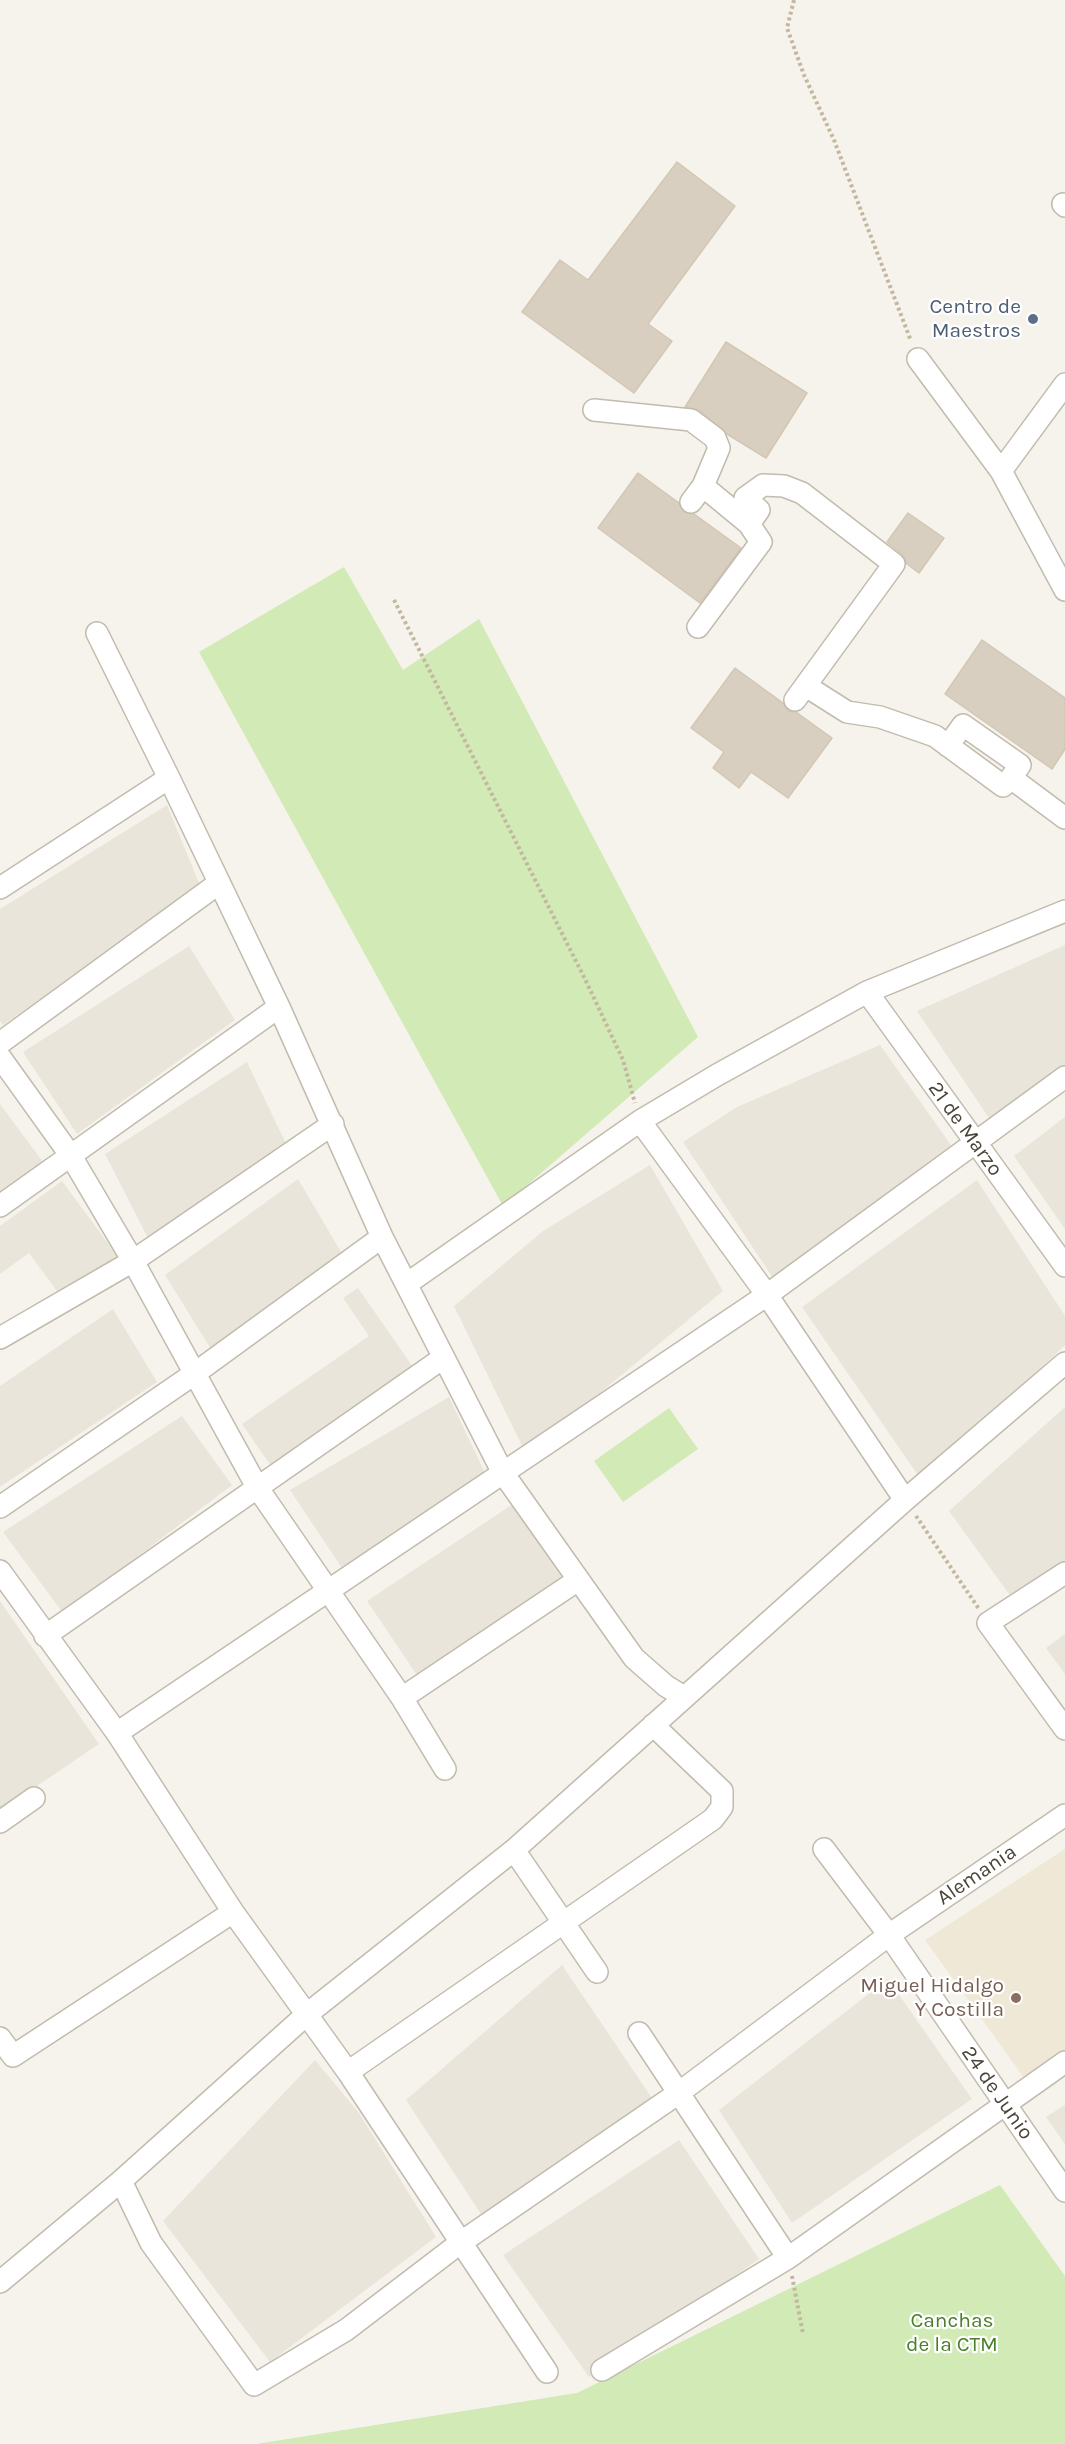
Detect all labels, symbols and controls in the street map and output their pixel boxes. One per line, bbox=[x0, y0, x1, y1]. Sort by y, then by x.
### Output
place label: Centro de Maestros bbox=[929, 294, 1021, 344]
marker: Centro de Maestros bbox=[1026, 312, 1040, 326]
street label: 21 de Marzo bbox=[922, 1077, 1008, 1181]
street label: Alemania bbox=[932, 1839, 1022, 1911]
place label: Miguel Hidalgo Y Costilla bbox=[860, 1973, 1004, 2023]
marker: Miguel Hidalgo Y Costilla bbox=[1009, 1991, 1023, 2005]
street label: 24 de Junio bbox=[956, 2041, 1038, 2145]
park label: Canchas de la CTM bbox=[906, 2308, 998, 2358]

